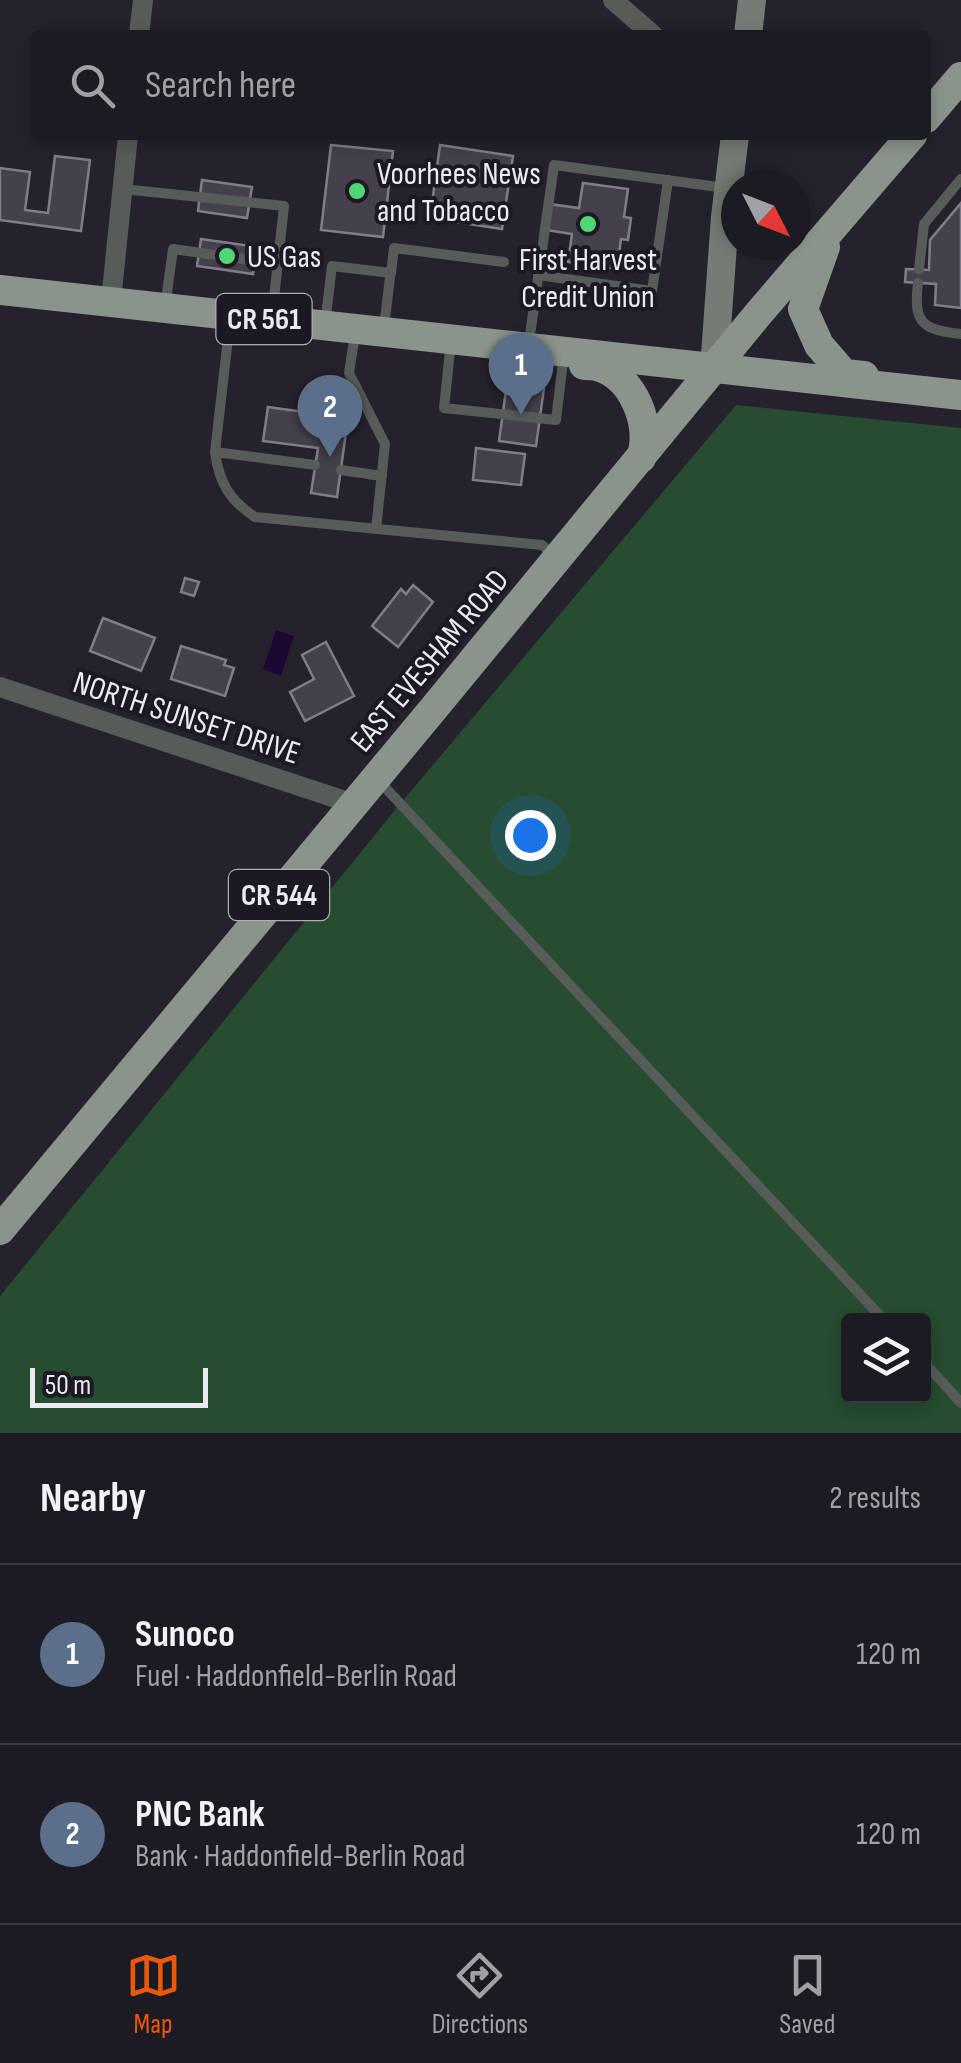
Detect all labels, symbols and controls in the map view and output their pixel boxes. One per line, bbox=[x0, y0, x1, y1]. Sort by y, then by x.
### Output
search box bbox=[30, 30, 931, 140]
icon: search bbox=[65, 58, 120, 113]
text: Search here bbox=[145, 63, 296, 108]
place label: Voorhees News and Tobacco bbox=[377, 155, 541, 231]
north arrow bbox=[721, 170, 811, 260]
marker: Voorhees News and Tobacco bbox=[346, 180, 368, 202]
marker: First Harvest Credit Union bbox=[577, 213, 599, 235]
place label: US Gas bbox=[247, 238, 321, 277]
place label: First Harvest Credit Union bbox=[519, 241, 657, 317]
marker: US Gas bbox=[216, 245, 238, 267]
road number: CR 561 bbox=[216, 294, 312, 344]
pin: 1 bbox=[488, 332, 554, 415]
pin: 2 bbox=[298, 374, 362, 457]
street label: EAST EVESHAM ROAD bbox=[342, 562, 518, 760]
street label: NORTH SUNSET DRIVE bbox=[68, 663, 305, 773]
your location bbox=[505, 810, 556, 861]
road number: CR 544 bbox=[229, 870, 329, 920]
map controls bbox=[841, 1313, 931, 1403]
button: layers bbox=[841, 1313, 931, 1403]
scale bar bbox=[30, 1363, 208, 1408]
text: 50 m bbox=[45, 1369, 91, 1402]
text: Nearby bbox=[40, 1473, 146, 1524]
text: 2 results bbox=[829, 1479, 921, 1518]
text: Sunoco bbox=[135, 1612, 235, 1657]
text: 1 bbox=[66, 1635, 79, 1674]
text: 120 m bbox=[856, 1635, 921, 1674]
text: Fuel · Haddonfield-Berlin Road bbox=[135, 1657, 457, 1696]
text: PNC Bank bbox=[135, 1792, 265, 1837]
text: 2 bbox=[65, 1815, 80, 1854]
text: 120 m bbox=[856, 1815, 921, 1854]
text: Bank · Haddonfield-Berlin Road bbox=[135, 1837, 465, 1876]
tab: Map bbox=[126, 1948, 181, 2041]
tab: Directions bbox=[432, 1948, 528, 2041]
tab: Saved bbox=[779, 1948, 835, 2041]

